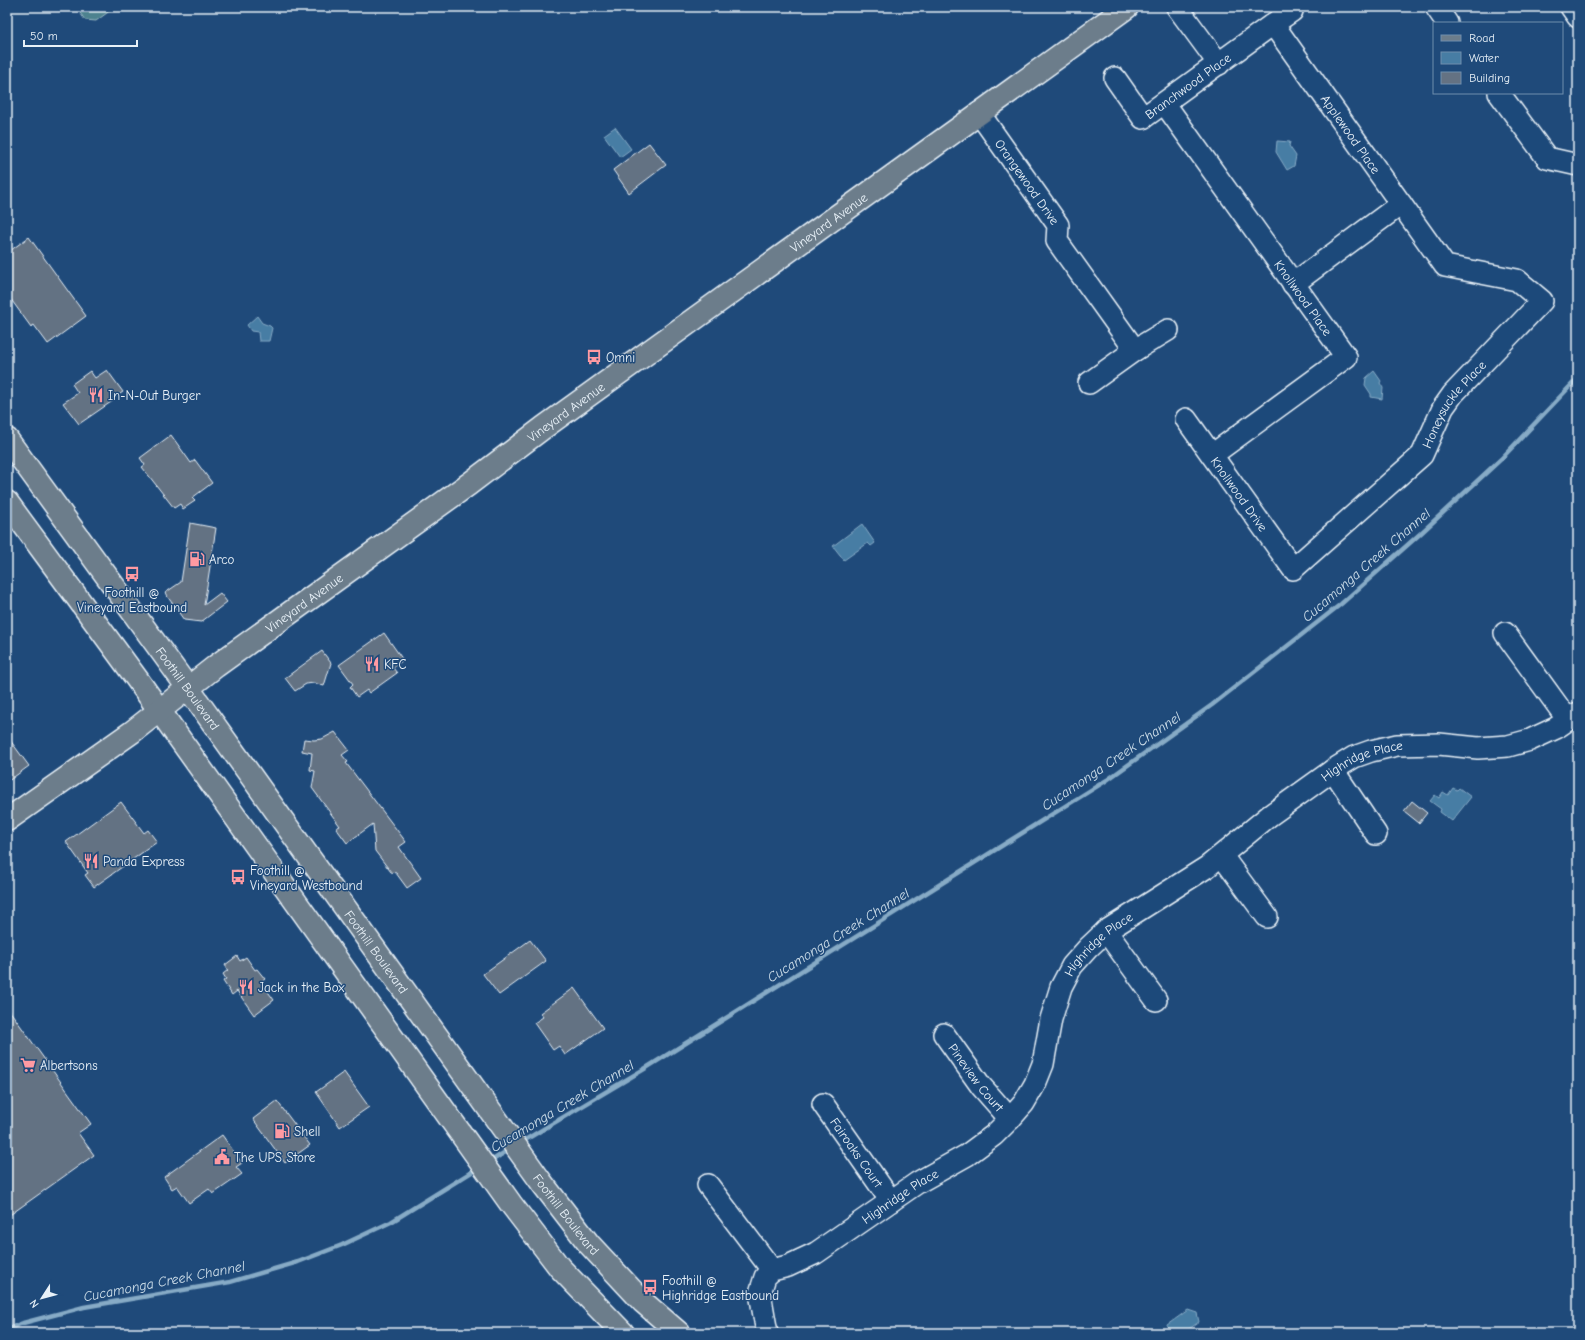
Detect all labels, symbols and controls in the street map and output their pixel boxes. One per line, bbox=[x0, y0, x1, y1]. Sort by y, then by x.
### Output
scale bar bbox=[24, 22, 137, 48]
legend bbox=[1433, 22, 1563, 94]
text: 50 m bbox=[30, 29, 58, 43]
text: Road bbox=[1469, 31, 1495, 45]
street label: Branchwood Place bbox=[1142, 50, 1234, 122]
text: Water bbox=[1469, 51, 1499, 65]
text: Building bbox=[1469, 71, 1510, 85]
street label: Applewood Place bbox=[1318, 92, 1384, 177]
street label: Orangewood Drive bbox=[992, 136, 1063, 228]
street label: Vineyard Avenue bbox=[787, 189, 871, 256]
street label: Knollwood Place bbox=[1271, 257, 1335, 339]
bus stop icon: Omni bbox=[585, 348, 603, 366]
place label: Omni bbox=[606, 350, 635, 365]
street label: Honeysuckle Place bbox=[1419, 357, 1489, 450]
street label: Vineyard Avenue bbox=[524, 379, 608, 445]
restaurant icon: In-N-Out Burger bbox=[87, 386, 105, 404]
place label: In-N-Out Burger bbox=[108, 388, 201, 403]
street label: Knollwood Drive bbox=[1207, 454, 1271, 535]
water label: Cucamonga Creek Channel bbox=[1299, 505, 1435, 626]
fuel station icon: Arco bbox=[188, 550, 206, 568]
place label: Arco bbox=[209, 552, 235, 567]
bus stop icon: Foothill @ Vineyard Eastbound bbox=[123, 565, 141, 583]
street label: Vineyard Avenue bbox=[263, 570, 346, 636]
place label: Foothill @ Vineyard Eastbound bbox=[77, 585, 187, 615]
street label: Foothill Boulevard bbox=[153, 644, 222, 733]
restaurant icon: KFC bbox=[363, 655, 381, 673]
place label: KFC bbox=[384, 657, 406, 672]
water label: Cucamonga Creek Channel bbox=[1039, 708, 1185, 814]
street label: Highridge Place bbox=[1318, 738, 1403, 784]
restaurant icon: Panda Express bbox=[82, 852, 100, 870]
place label: Panda Express bbox=[103, 854, 185, 869]
place label: Foothill @ Vineyard Westbound bbox=[250, 863, 363, 893]
bus stop icon: Foothill @ Vineyard Westbound bbox=[229, 868, 247, 886]
water label: Cucamonga Creek Channel bbox=[764, 884, 913, 986]
street label: Foothill Boulevard bbox=[341, 907, 411, 996]
street label: Highridge Place bbox=[1061, 909, 1136, 979]
restaurant icon: Jack in the Box bbox=[237, 978, 255, 996]
place label: Jack in the Box bbox=[258, 980, 345, 995]
street label: Pineview Court bbox=[945, 1041, 1007, 1115]
supermarket icon: Albertsons bbox=[19, 1056, 37, 1074]
water label: Cucamonga Creek Channel bbox=[488, 1056, 638, 1156]
place label: Albertsons bbox=[40, 1058, 98, 1073]
street label: Fairoaks Court bbox=[827, 1115, 887, 1191]
fuel station icon: Shell bbox=[273, 1122, 291, 1140]
place label: Shell bbox=[294, 1124, 320, 1139]
public building icon: The UPS Store bbox=[213, 1148, 231, 1166]
place label: The UPS Store bbox=[234, 1150, 316, 1165]
street label: Highridge Place bbox=[859, 1166, 941, 1227]
street label: Foothill Boulevard bbox=[530, 1171, 602, 1258]
water label: Cucamonga Creek Channel bbox=[82, 1257, 247, 1305]
place label: Foothill @ Highridge Eastbound bbox=[662, 1273, 779, 1303]
north arrow bbox=[22, 1278, 62, 1318]
bus stop icon: Foothill @ Highridge Eastbound bbox=[641, 1278, 659, 1296]
text: N bbox=[27, 1297, 42, 1310]

